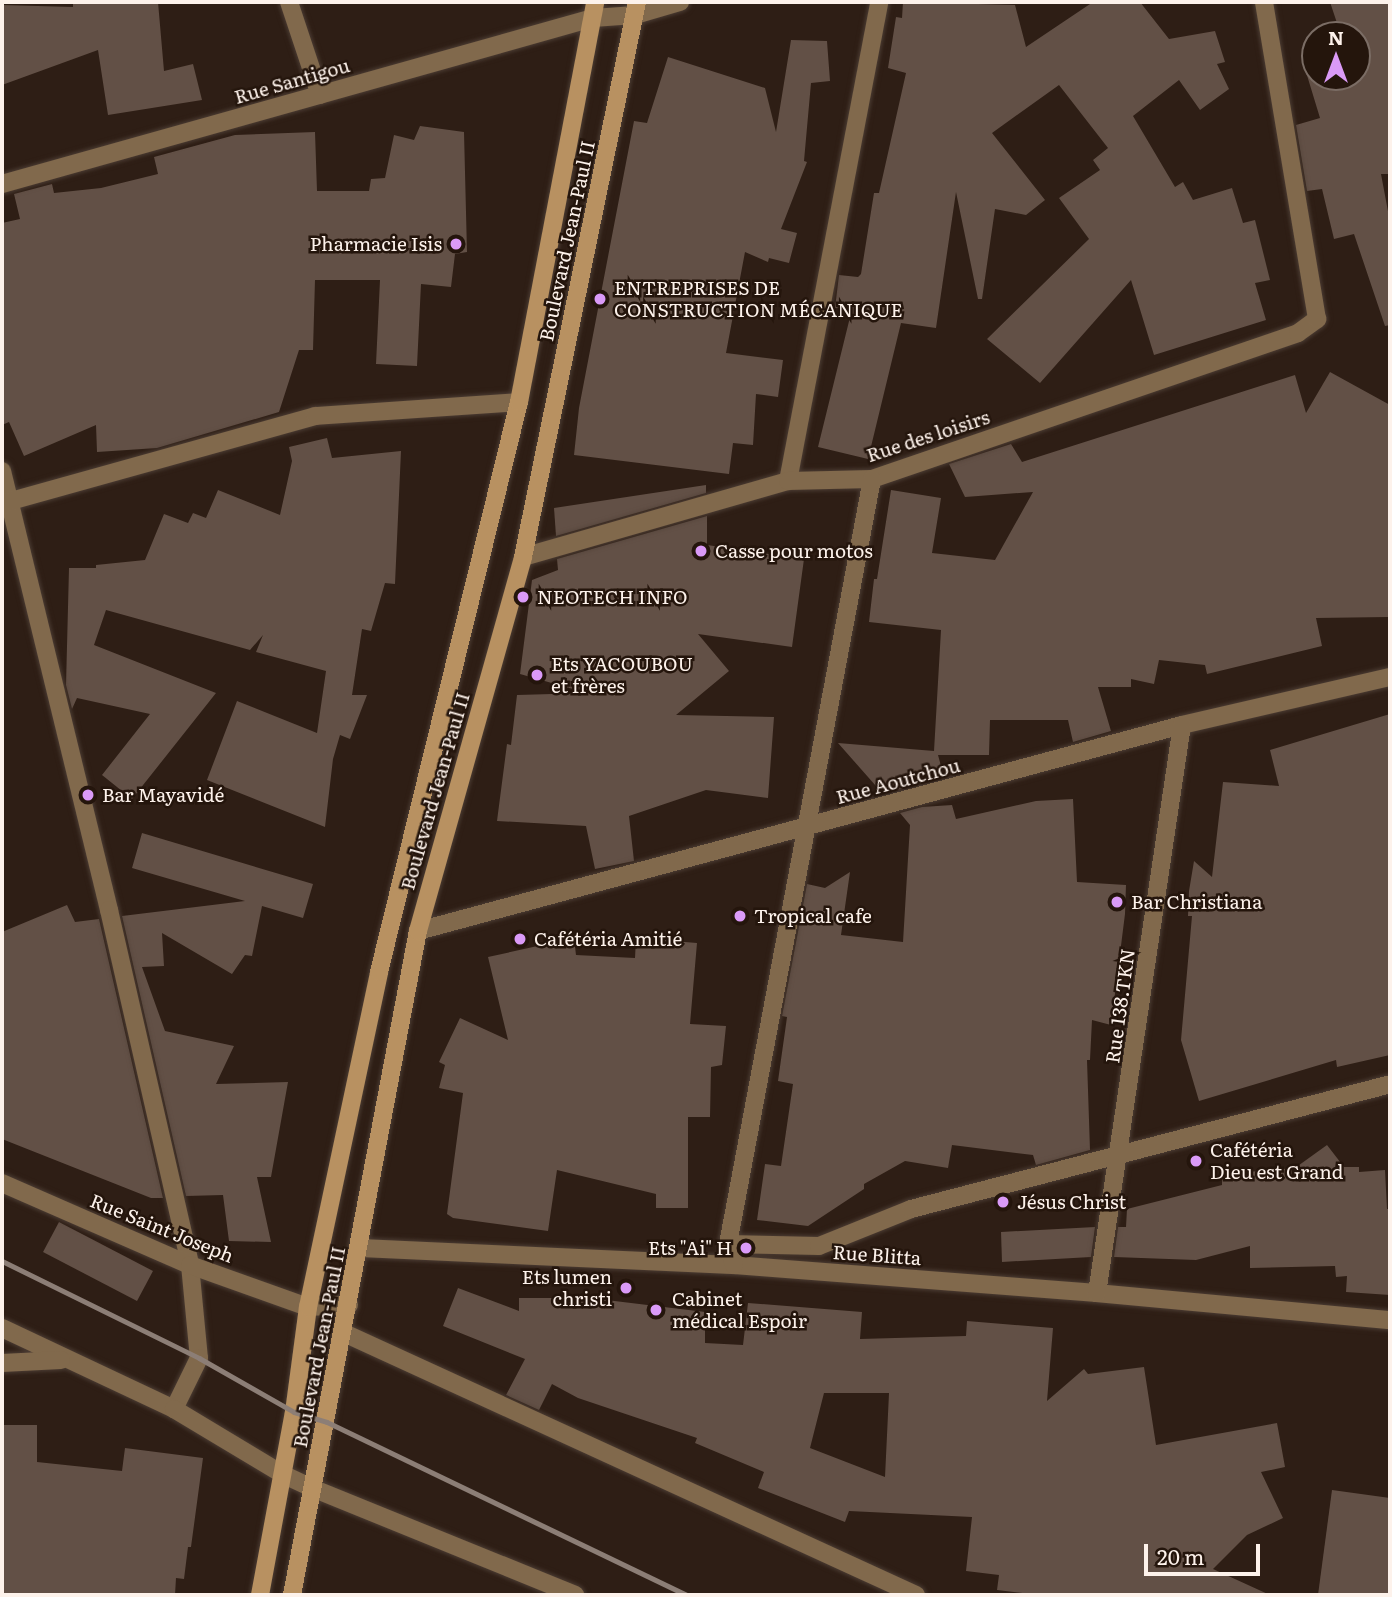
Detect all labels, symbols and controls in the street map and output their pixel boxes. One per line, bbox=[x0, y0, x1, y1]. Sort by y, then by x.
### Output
north arrow bbox=[1301, 21, 1371, 91]
text: N bbox=[1328, 23, 1344, 51]
street label: Rue Santigou bbox=[232, 54, 352, 108]
street label: Boulevard Jean-Paul II bbox=[535, 139, 599, 343]
place label: Pharmacie Isis bbox=[310, 233, 442, 255]
marker: Pharmacie Isis bbox=[448, 236, 464, 252]
place label: ENTREPRISES DE CONSTRUCTION MÉCANIQUE bbox=[614, 277, 903, 321]
marker: ENTREPRISES DE CONSTRUCTION MÉCANIQUE bbox=[592, 291, 608, 307]
street label: Rue des loisirs bbox=[864, 405, 992, 467]
place label: Casse pour motos bbox=[715, 540, 873, 562]
marker: Casse pour motos bbox=[693, 543, 709, 559]
place label: NEOTECH INFO bbox=[537, 586, 688, 608]
marker: NEOTECH INFO bbox=[515, 589, 531, 605]
place label: Ets YACOUBOU et frères bbox=[551, 653, 693, 697]
marker: Ets YACOUBOU et frères bbox=[529, 667, 545, 683]
street label: Boulevard Jean-Paul II bbox=[396, 690, 474, 892]
street label: Rue Aoutchou bbox=[833, 753, 963, 809]
place label: Bar Mayavidé bbox=[102, 784, 224, 806]
marker: Bar Mayavidé bbox=[80, 787, 96, 803]
place label: Bar Christiana bbox=[1131, 891, 1262, 913]
marker: Bar Christiana bbox=[1109, 894, 1125, 910]
place label: Tropical cafe bbox=[754, 905, 872, 927]
marker: Tropical cafe bbox=[732, 908, 748, 924]
place label: Cafétéria Amitié bbox=[534, 928, 682, 950]
marker: Cafétéria Amitié bbox=[512, 931, 528, 947]
street label: Rue 138.TKN bbox=[1101, 947, 1139, 1065]
place label: Cafétéria Dieu est Grand bbox=[1210, 1139, 1343, 1183]
marker: Cafétéria Dieu est Grand bbox=[1188, 1153, 1204, 1169]
street label: Rue Saint Joseph bbox=[87, 1189, 237, 1267]
place label: Jésus Christ bbox=[1017, 1191, 1126, 1213]
marker: Jésus Christ bbox=[995, 1194, 1011, 1210]
place label: Ets "Ai" H bbox=[648, 1237, 732, 1259]
marker: Ets "Ai" H bbox=[738, 1240, 754, 1256]
street label: Rue Blitta bbox=[832, 1241, 922, 1269]
street label: Boulevard Jean-Paul II bbox=[288, 1244, 350, 1450]
place label: Ets lumen christi bbox=[522, 1266, 612, 1310]
marker: Ets lumen christi bbox=[618, 1280, 634, 1296]
place label: Cabinet médical Espoir bbox=[672, 1288, 807, 1332]
marker: Cabinet médical Espoir bbox=[646, 1300, 666, 1320]
scale bar bbox=[1147, 1530, 1262, 1574]
text: 20 m bbox=[1157, 1540, 1204, 1571]

